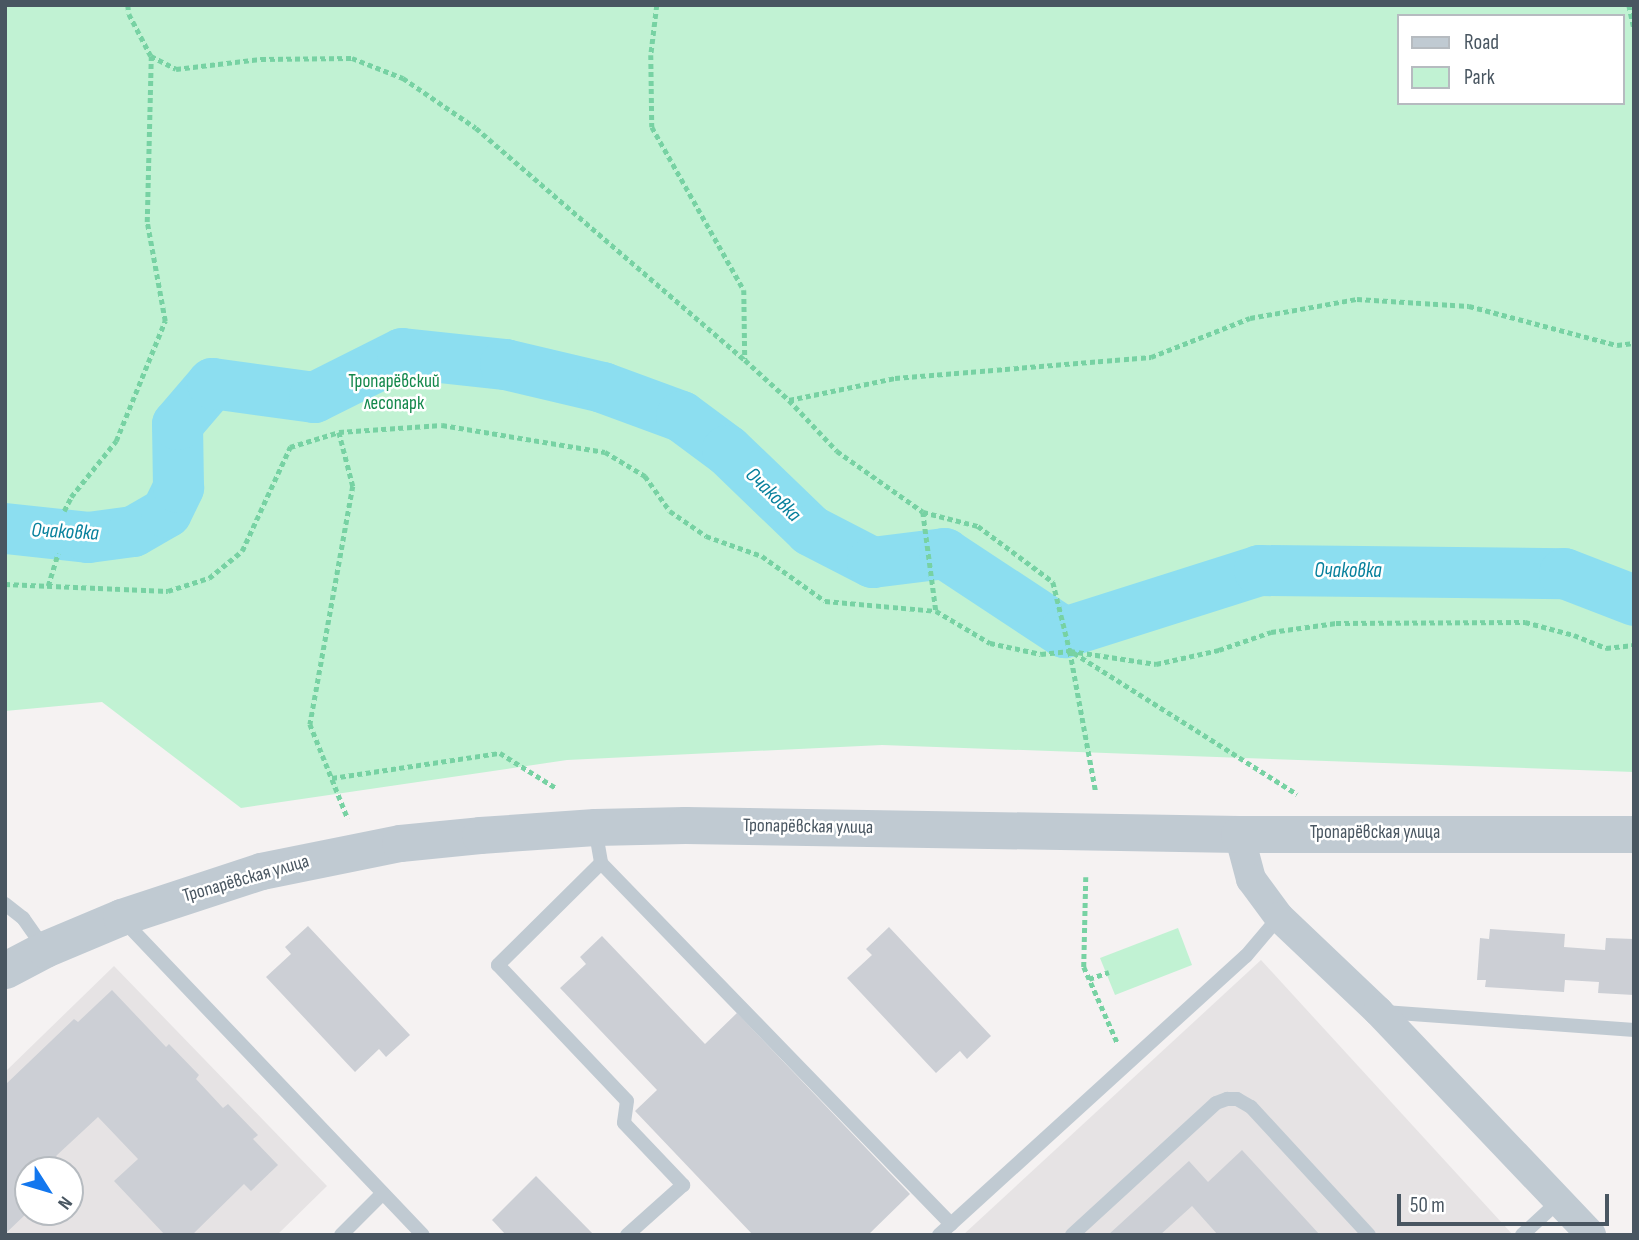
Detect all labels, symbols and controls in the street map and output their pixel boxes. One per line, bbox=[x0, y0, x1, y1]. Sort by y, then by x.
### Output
legend bbox=[1398, 14, 1625, 105]
text: Road bbox=[1464, 30, 1499, 55]
text: Park bbox=[1464, 65, 1495, 90]
park label: Тропарёвский лесопарк bbox=[348, 371, 440, 415]
water label: Очаковка bbox=[740, 462, 806, 528]
water label: Очаковка bbox=[31, 518, 99, 546]
water label: Очаковка bbox=[1314, 558, 1382, 584]
street label: Тропарёвская улица bbox=[743, 814, 873, 840]
street label: Тропарёвская улица bbox=[1310, 822, 1440, 844]
street label: Тропарёвская улица bbox=[180, 850, 312, 908]
north arrow bbox=[14, 1156, 84, 1226]
scale bar bbox=[1401, 1180, 1613, 1224]
text: N bbox=[52, 1192, 77, 1214]
text: 50 m bbox=[1410, 1193, 1445, 1218]

